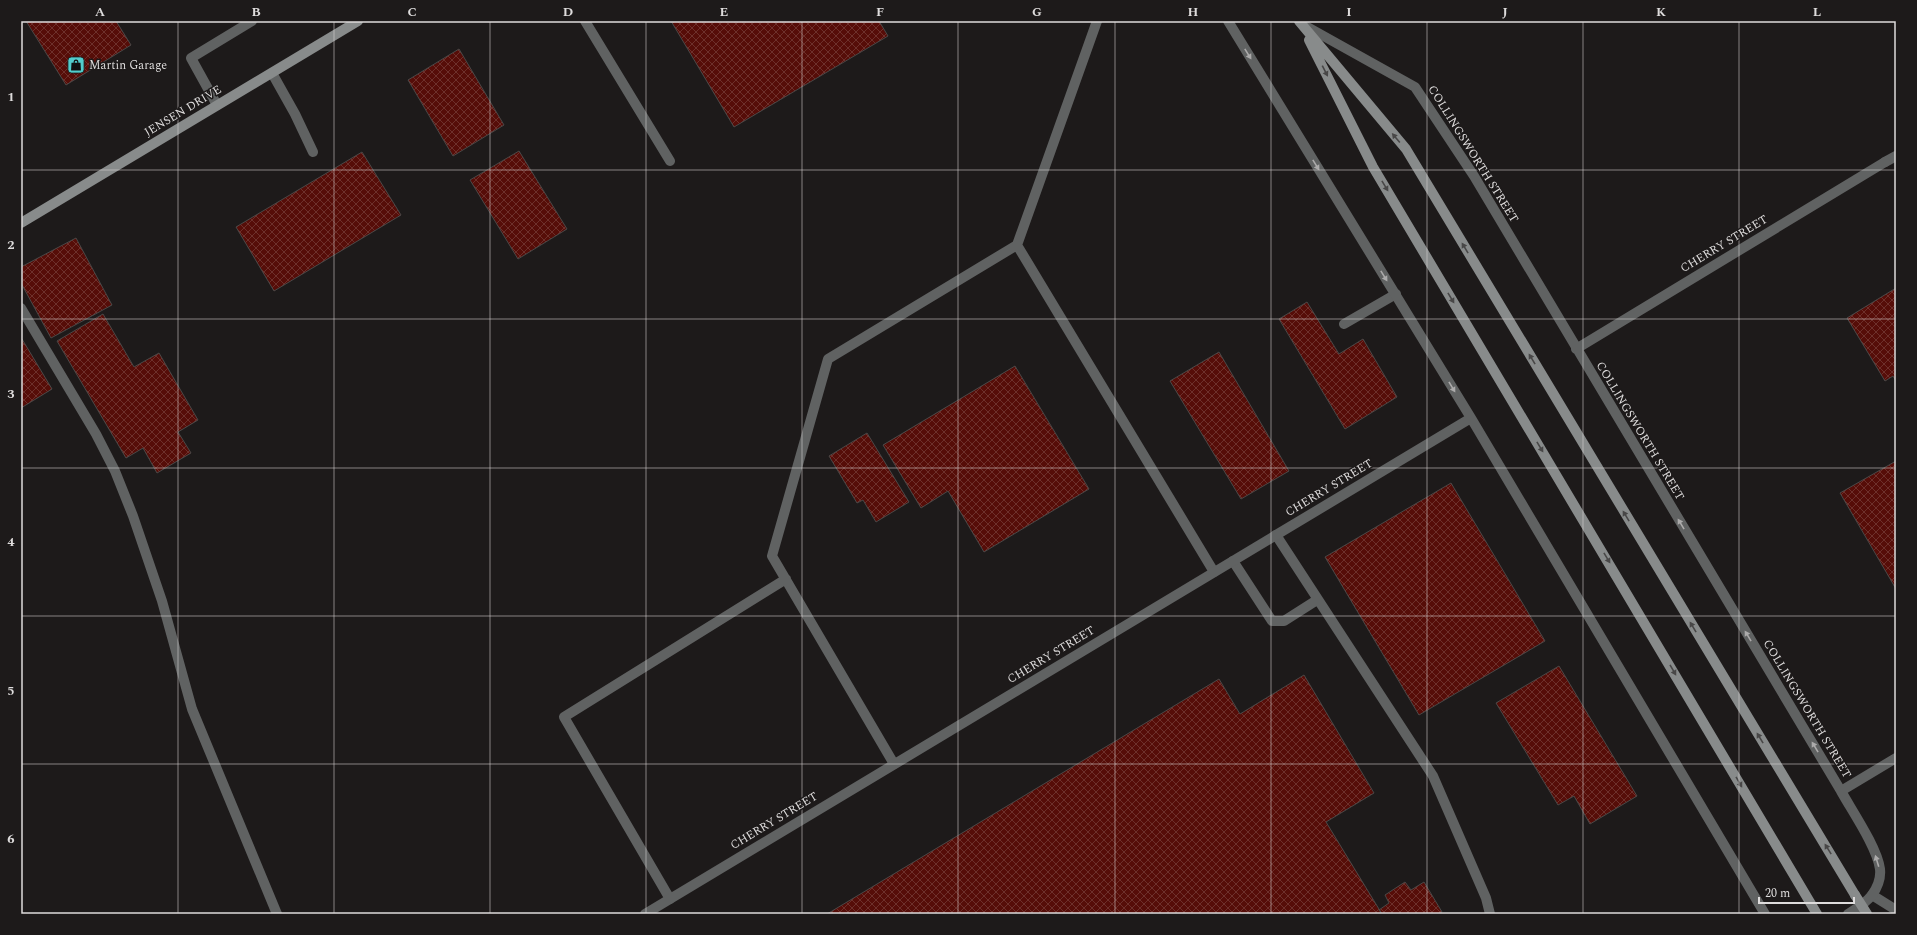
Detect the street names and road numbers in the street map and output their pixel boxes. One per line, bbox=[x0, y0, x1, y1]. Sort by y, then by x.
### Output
street label: JENSEN DRIVE bbox=[141, 80, 225, 142]
street label: COLLINGSWORTH STREET bbox=[1423, 81, 1523, 227]
street label: CHERRY STREET bbox=[1676, 210, 1772, 278]
street label: COLLINGSWORTH STREET bbox=[1591, 358, 1689, 504]
street label: CHERRY STREET bbox=[1281, 454, 1377, 522]
street label: CHERRY STREET bbox=[1003, 621, 1099, 689]
street label: COLLINGSWORTH STREET bbox=[1758, 636, 1856, 782]
street label: CHERRY STREET bbox=[726, 787, 822, 855]

